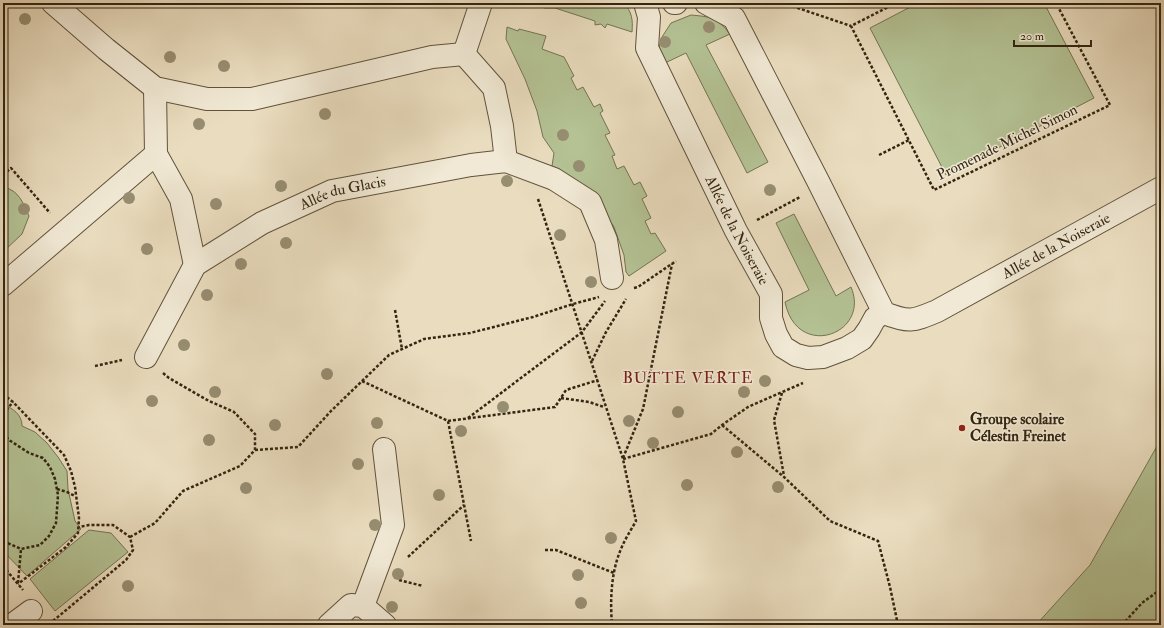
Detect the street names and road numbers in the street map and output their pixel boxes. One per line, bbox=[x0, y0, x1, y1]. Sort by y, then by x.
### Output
street label: Promenade Michel Simon bbox=[934, 100, 1081, 185]
street label: Allée du Glacis bbox=[296, 172, 387, 215]
street label: Allée de la Noiseraie bbox=[700, 172, 773, 288]
street label: Allée de la Noiseraie bbox=[998, 209, 1114, 284]

